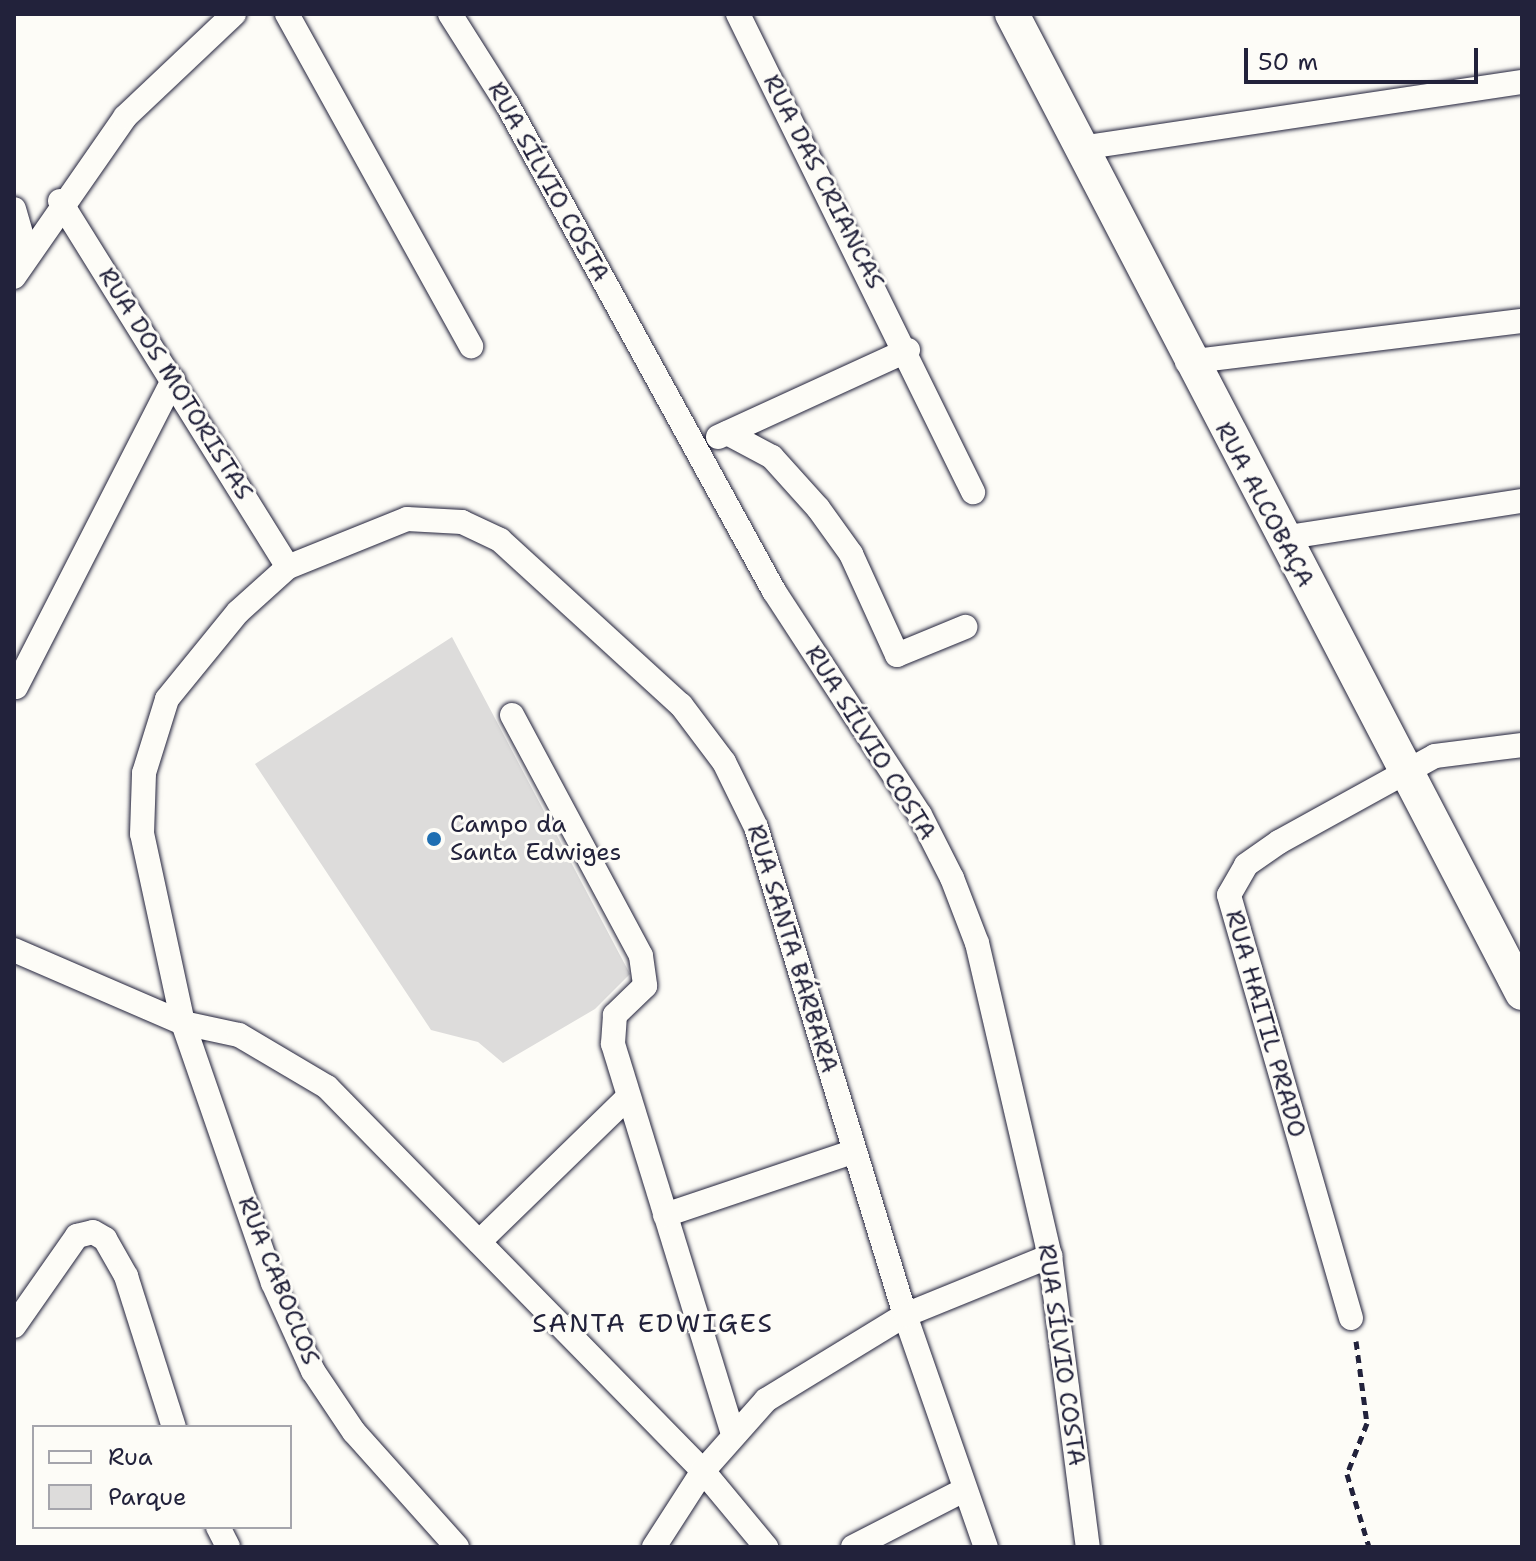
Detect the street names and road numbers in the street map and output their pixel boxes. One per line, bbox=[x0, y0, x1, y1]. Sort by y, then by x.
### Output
street label: RUA DAS CRIANCAS bbox=[756, 70, 890, 294]
street label: RUA SÍLVIO COSTA bbox=[481, 77, 615, 287]
street label: RUA DOS MOTORISTAS bbox=[92, 263, 258, 505]
street label: RUA ALCOBAÇA bbox=[1208, 418, 1320, 592]
street label: RUA SÍLVIO COSTA bbox=[798, 640, 942, 846]
street label: RUA SANTA BÁRBARA bbox=[740, 821, 844, 1077]
street label: RUA HAITIL PRADO bbox=[1219, 907, 1311, 1141]
street label: RUA CABOCLOS bbox=[231, 1193, 325, 1369]
street label: RUA SÍLVIO COSTA bbox=[1031, 1242, 1091, 1468]

